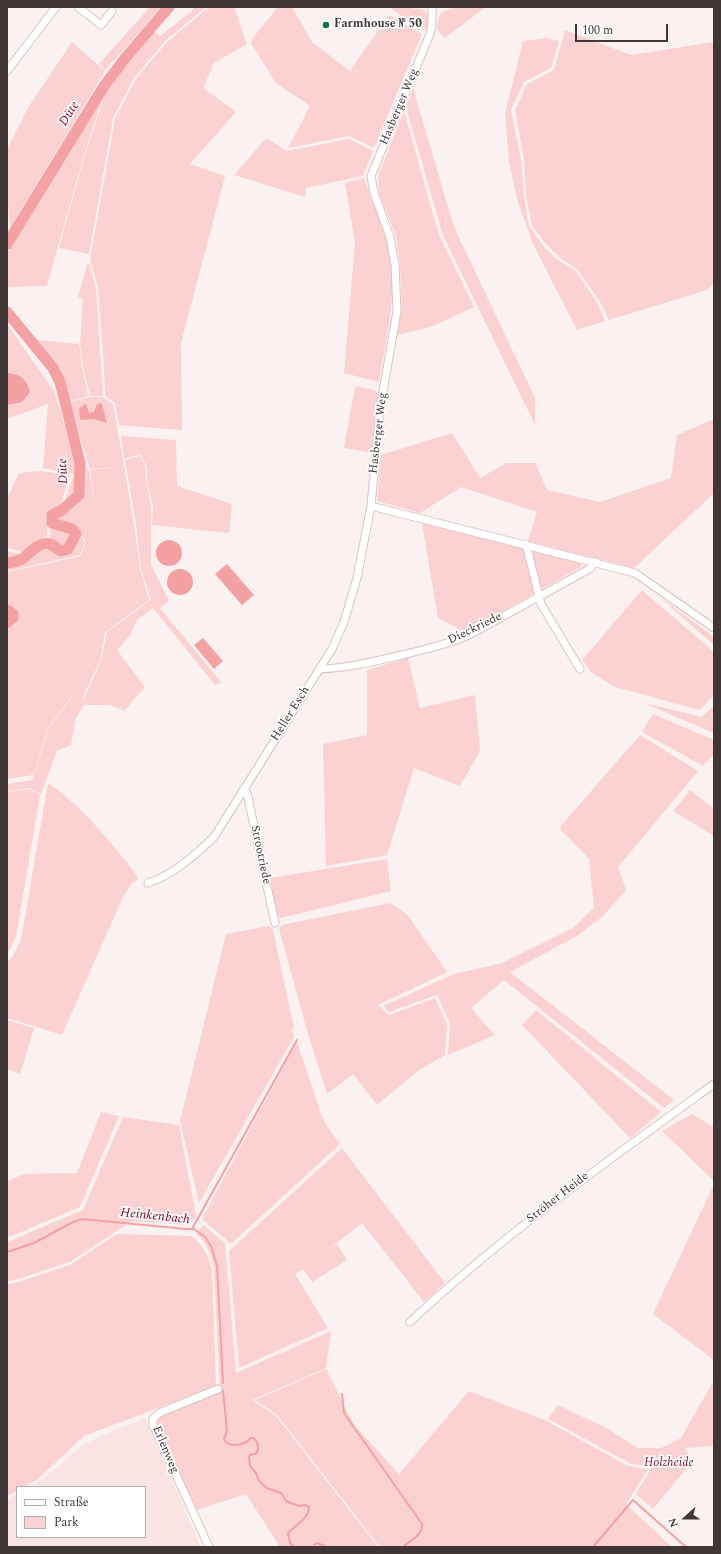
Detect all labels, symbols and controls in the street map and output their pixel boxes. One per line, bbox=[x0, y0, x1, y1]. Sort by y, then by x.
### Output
scale bar bbox=[577, 16, 670, 42]
place label: Farmhouse № 50 bbox=[334, 18, 422, 32]
marker: Farmhouse № 50 bbox=[321, 20, 331, 30]
text: 100 m bbox=[582, 21, 613, 40]
street label: Hasberger Weg bbox=[377, 66, 423, 148]
water label: Düte bbox=[56, 99, 84, 129]
street label: Hasberger Weg bbox=[367, 391, 391, 475]
water label: Düte bbox=[56, 458, 72, 484]
street label: Dieckriede bbox=[446, 610, 504, 648]
street label: Heller Esch bbox=[268, 684, 314, 744]
street label: Strootriede bbox=[247, 824, 273, 886]
street label: Ströher Heide bbox=[524, 1169, 592, 1227]
water label: Heinkenbach bbox=[119, 1206, 191, 1228]
street label: Erlenweg bbox=[149, 1424, 181, 1476]
park label: Holzheide bbox=[644, 1457, 694, 1471]
legend bbox=[16, 1486, 146, 1538]
text: Straße bbox=[54, 1493, 89, 1512]
north arrow bbox=[665, 1498, 705, 1538]
text: Park bbox=[54, 1513, 79, 1532]
text: N bbox=[664, 1515, 683, 1530]

